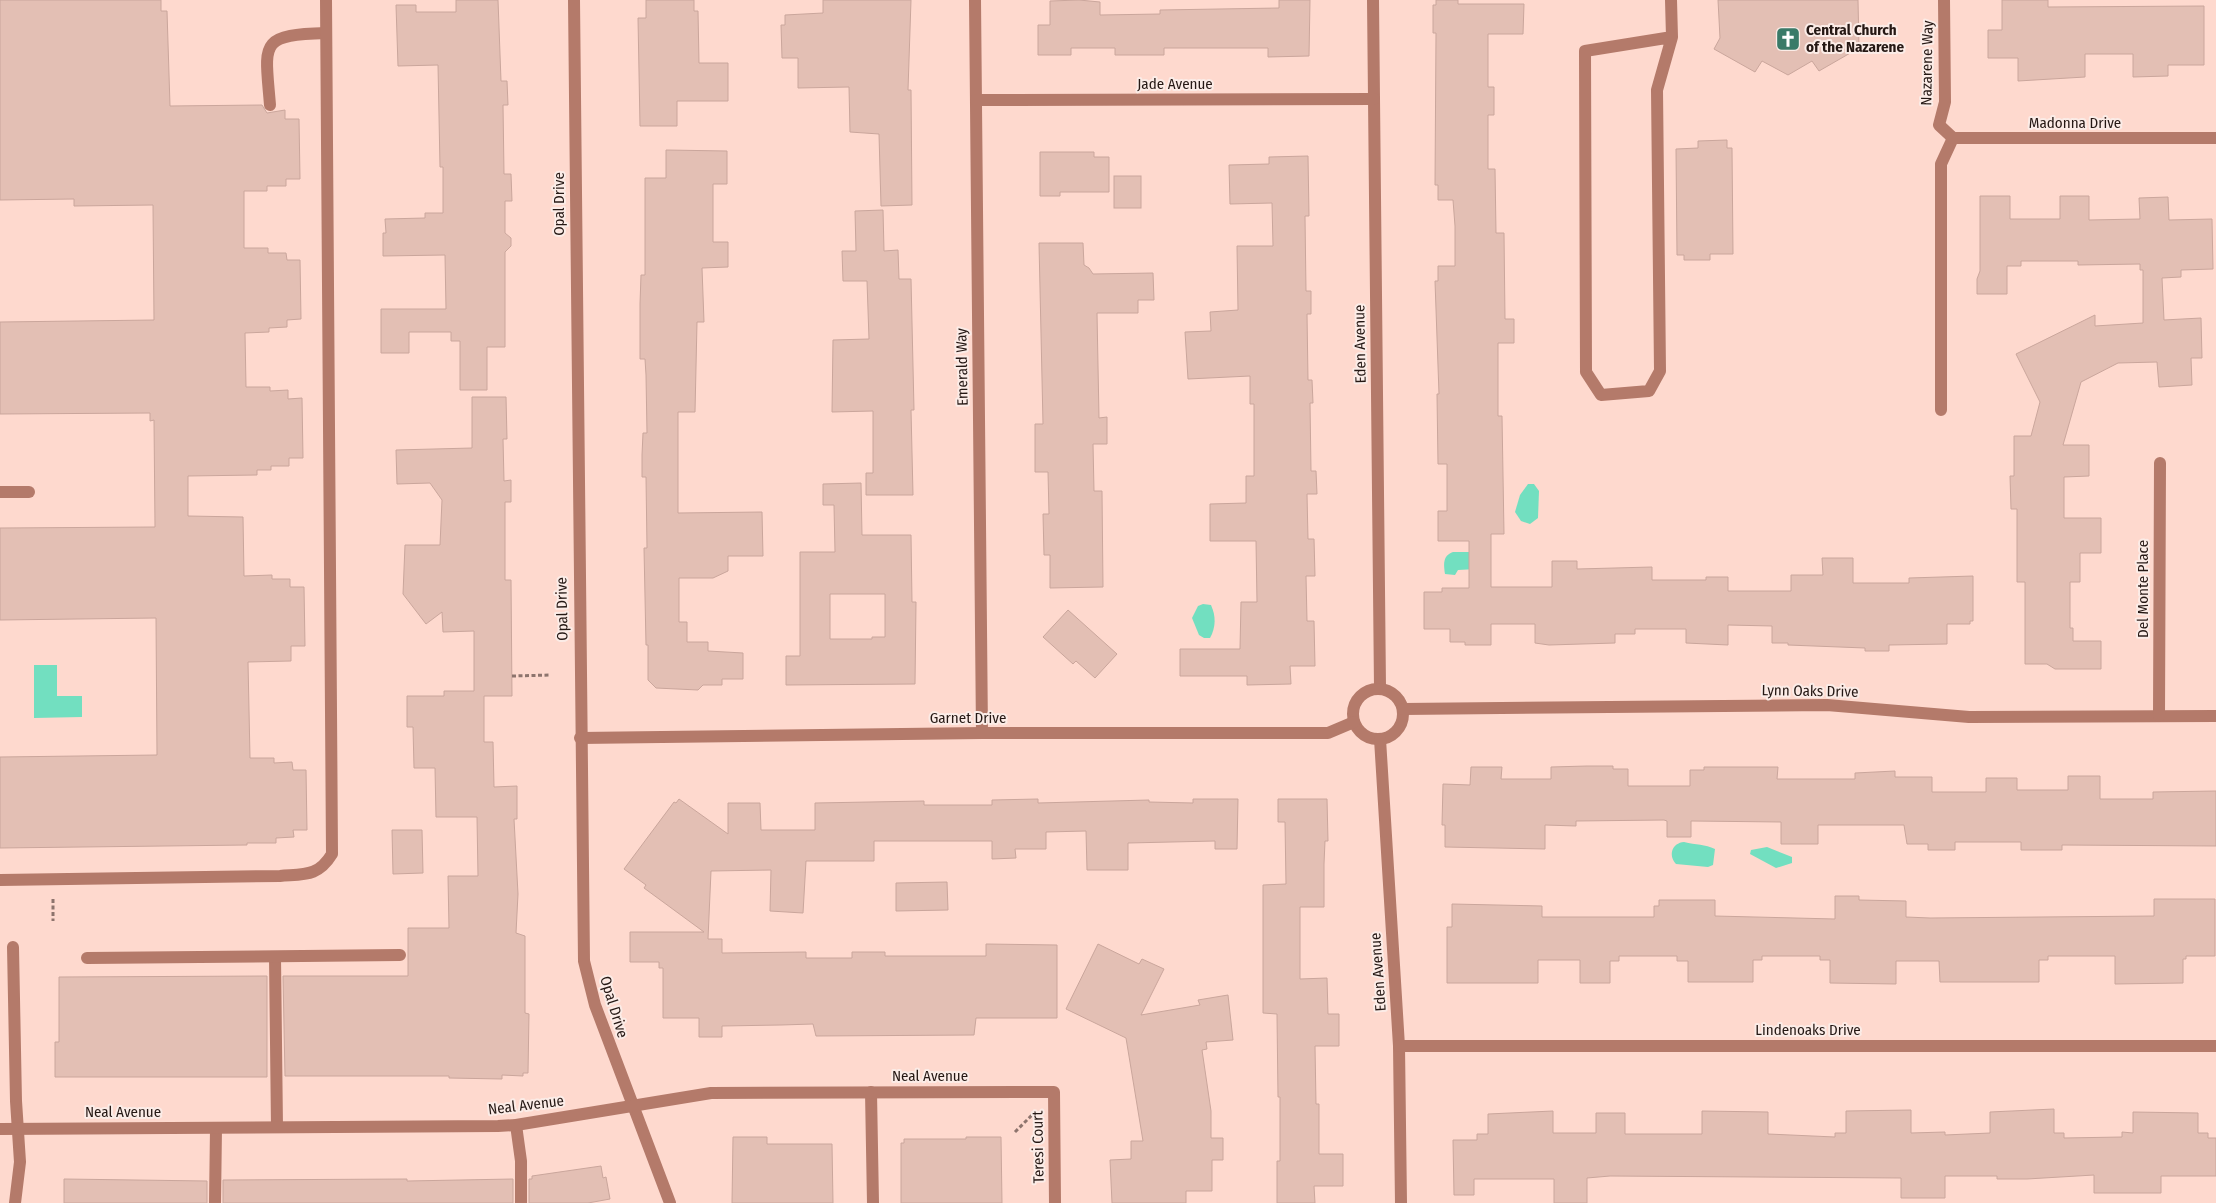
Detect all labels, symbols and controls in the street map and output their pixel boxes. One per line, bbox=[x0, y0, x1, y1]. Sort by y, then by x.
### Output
street label: Nazarene Way bbox=[1917, 20, 1937, 106]
place label: Central Church of the Nazarene bbox=[1806, 21, 1904, 56]
church icon: Central Church of the Nazarene bbox=[1775, 26, 1801, 52]
street label: Jade Avenue bbox=[1137, 75, 1213, 93]
street label: Madonna Drive bbox=[2029, 114, 2121, 132]
street label: Opal Drive bbox=[550, 172, 568, 236]
street label: Eden Avenue bbox=[1350, 304, 1370, 384]
street label: Emerald Way bbox=[952, 328, 972, 406]
street label: Del Monte Place bbox=[2134, 540, 2152, 638]
street label: Opal Drive bbox=[552, 577, 572, 641]
street label: Lynn Oaks Drive bbox=[1761, 681, 1859, 701]
street label: Garnet Drive bbox=[930, 709, 1006, 727]
street label: Eden Avenue bbox=[1366, 932, 1390, 1012]
street label: Opal Drive bbox=[596, 974, 632, 1040]
street label: Lindenoaks Drive bbox=[1755, 1021, 1861, 1039]
street label: Neal Avenue bbox=[892, 1067, 968, 1085]
street label: Neal Avenue bbox=[487, 1091, 565, 1119]
street label: Neal Avenue bbox=[85, 1103, 161, 1121]
street label: Teresi Court bbox=[1028, 1110, 1048, 1183]

